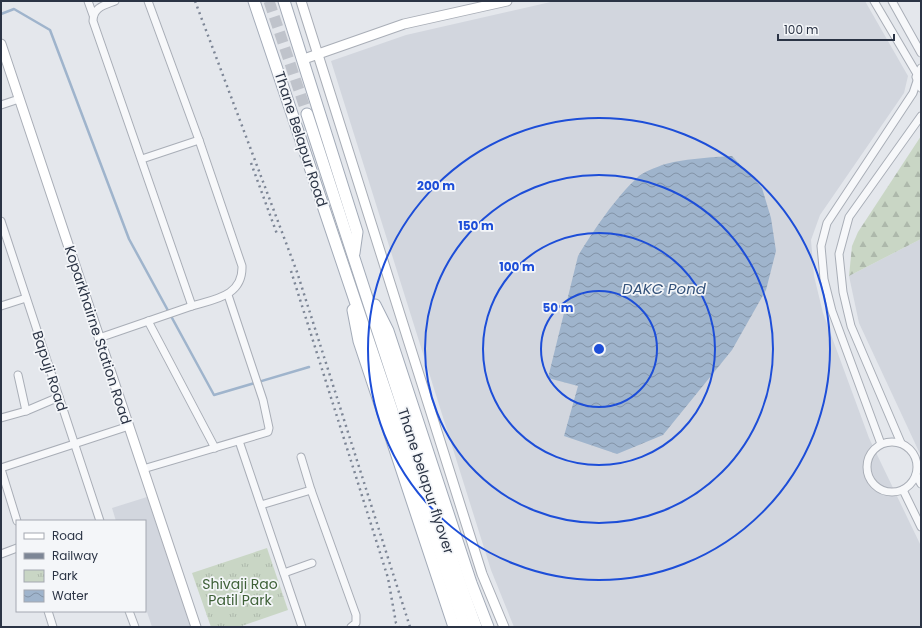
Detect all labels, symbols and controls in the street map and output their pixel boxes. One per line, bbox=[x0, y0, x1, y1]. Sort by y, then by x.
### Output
scale bar bbox=[778, 16, 894, 42]
text: 100 m bbox=[784, 21, 818, 38]
street label: Thane Belapur Road bbox=[270, 69, 332, 209]
text: 200 m bbox=[417, 177, 455, 194]
text: 150 m bbox=[458, 217, 494, 234]
street label: Koparkhairne Station Road bbox=[60, 243, 136, 427]
text: 100 m bbox=[499, 258, 535, 275]
water label: DAKC Pond bbox=[622, 278, 707, 299]
text: 50 m bbox=[543, 299, 574, 316]
street label: Bapuji Road bbox=[28, 328, 72, 414]
centre of rings bbox=[592, 342, 606, 356]
street label: Thane belapur flyover bbox=[393, 405, 459, 557]
legend bbox=[16, 520, 146, 612]
text: Road bbox=[52, 527, 83, 544]
text: Railway bbox=[52, 547, 98, 564]
text: Park bbox=[52, 567, 79, 584]
park label: Shivaji Rao Patil Park bbox=[202, 574, 278, 610]
text: Water bbox=[52, 587, 89, 604]

